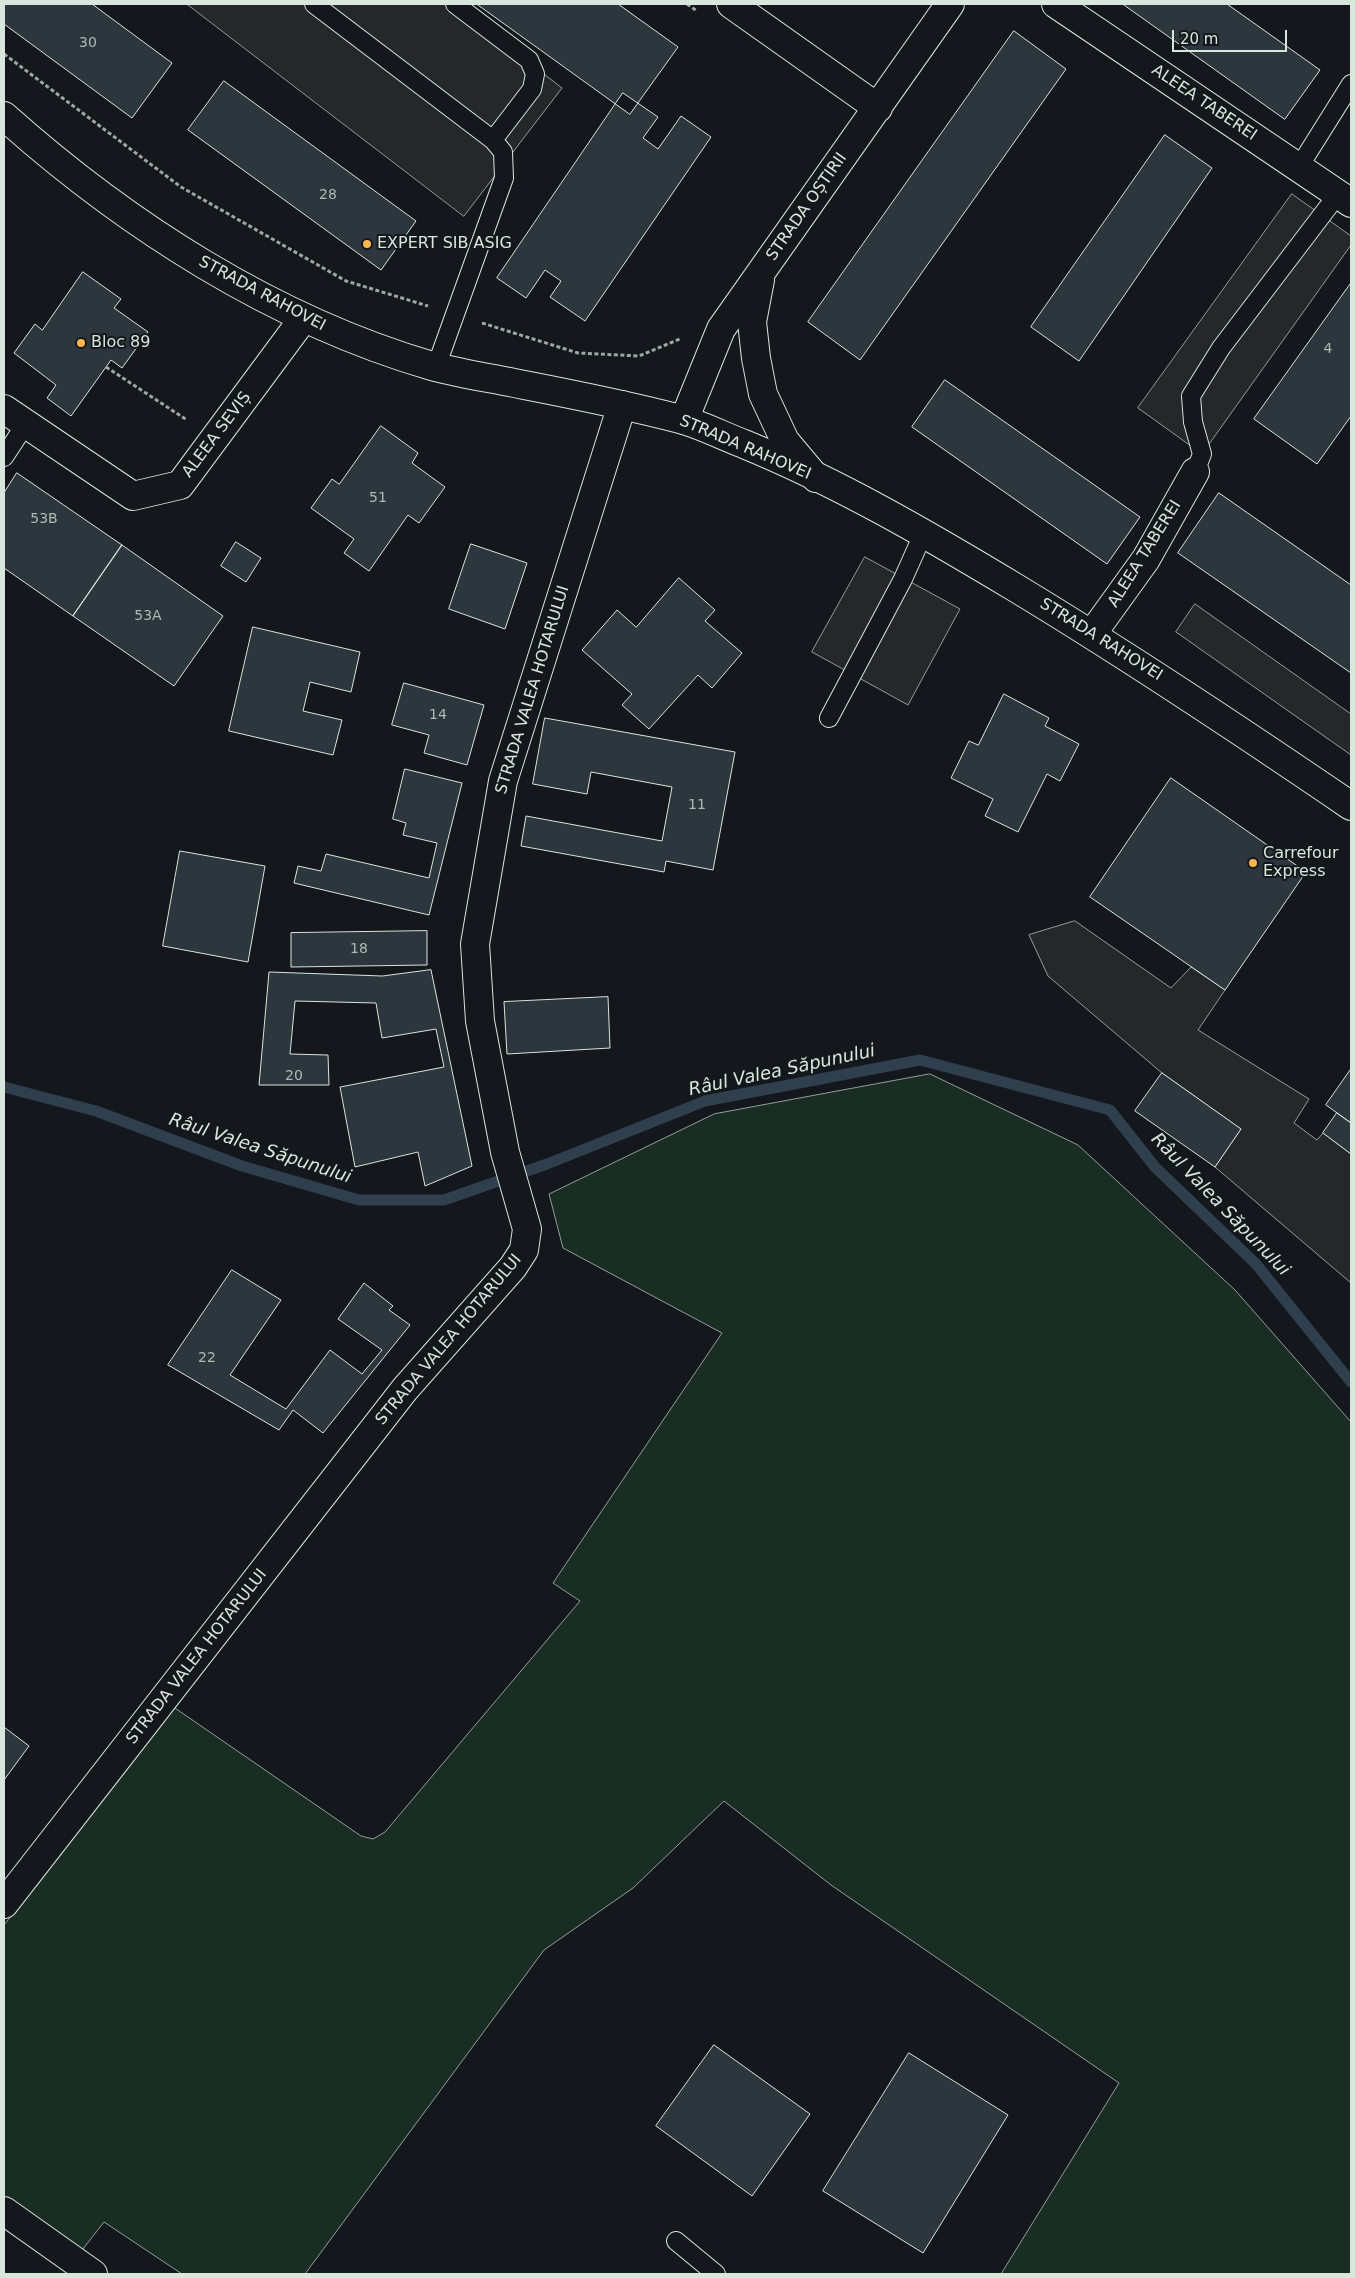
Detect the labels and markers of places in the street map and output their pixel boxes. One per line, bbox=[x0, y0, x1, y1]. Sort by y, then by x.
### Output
place label: EXPERT SIB ASIG bbox=[377, 234, 512, 254]
marker: EXPERT SIB ASIG bbox=[361, 238, 373, 250]
place label: Bloc 89 bbox=[91, 333, 150, 353]
marker: Bloc 89 bbox=[75, 337, 87, 349]
place label: Carrefour Express bbox=[1263, 844, 1338, 882]
marker: Carrefour Express bbox=[1247, 857, 1259, 869]

